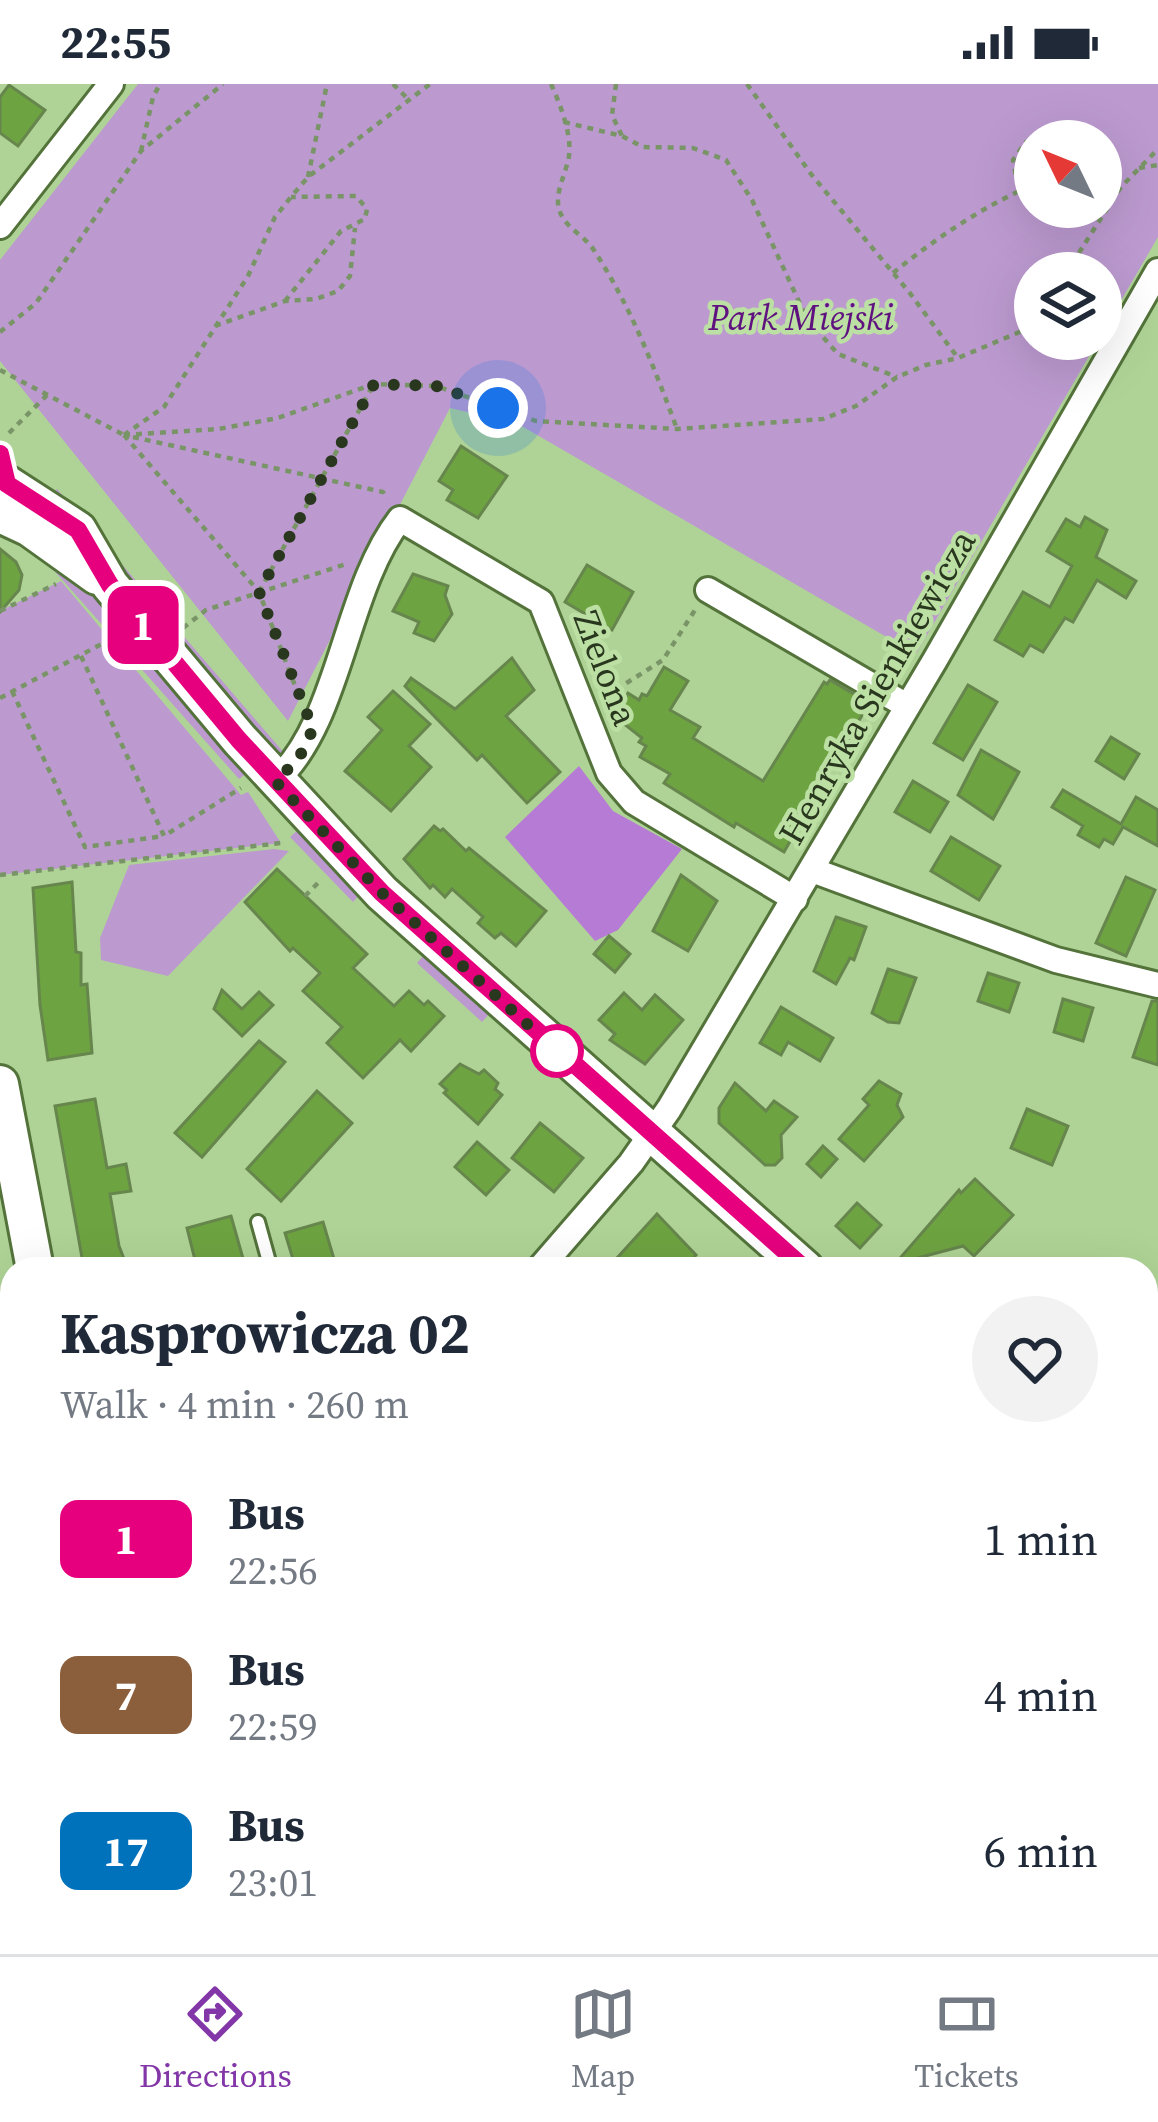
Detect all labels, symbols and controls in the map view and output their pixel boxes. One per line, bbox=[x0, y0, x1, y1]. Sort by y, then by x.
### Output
text: 22:55 bbox=[60, 11, 171, 73]
north arrow bbox=[1014, 120, 1122, 228]
map controls bbox=[1014, 120, 1122, 360]
button: layers bbox=[1014, 252, 1122, 360]
park label: Park Miejski bbox=[707, 293, 894, 342]
your location bbox=[468, 378, 528, 438]
street label: Henryka Sienkiewicza bbox=[767, 520, 988, 853]
line badge: 1 bbox=[104, 586, 182, 664]
text: 1 bbox=[132, 596, 154, 654]
street label: Zielona bbox=[562, 604, 650, 733]
unlabelled marker bbox=[532, 1026, 582, 1076]
text: Kasprowicza 02 bbox=[60, 1294, 470, 1372]
button: heart bbox=[972, 1296, 1098, 1422]
text: Walk · 4 min · 260 m bbox=[60, 1378, 409, 1431]
text: Bus bbox=[228, 1482, 305, 1544]
text: 1 min bbox=[984, 1508, 1098, 1570]
text: 1 bbox=[115, 1510, 137, 1568]
text: 22:56 bbox=[228, 1544, 318, 1597]
text: Bus bbox=[228, 1638, 305, 1700]
text: 4 min bbox=[984, 1664, 1098, 1726]
text: 7 bbox=[115, 1666, 137, 1724]
text: 22:59 bbox=[228, 1700, 318, 1753]
text: Bus bbox=[228, 1794, 305, 1856]
text: 6 min bbox=[984, 1820, 1098, 1882]
text: 17 bbox=[103, 1822, 149, 1880]
text: 23:01 bbox=[228, 1856, 318, 1909]
tab: Directions bbox=[139, 1981, 292, 2098]
tab: Map bbox=[570, 1981, 636, 2098]
tab: Tickets bbox=[914, 1981, 1019, 2098]

